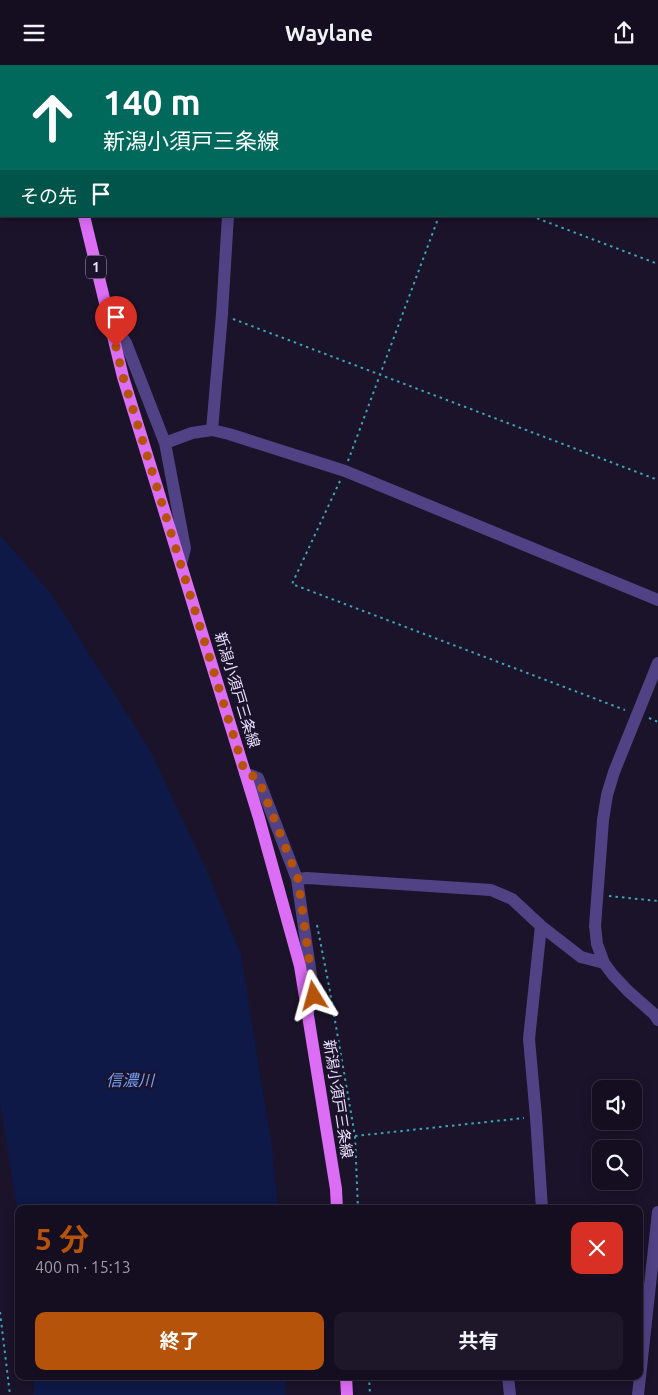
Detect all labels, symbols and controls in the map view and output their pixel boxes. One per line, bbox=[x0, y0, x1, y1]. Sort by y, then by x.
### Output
icon: menu bbox=[20, 19, 48, 47]
icon: share bbox=[610, 19, 638, 47]
text: Waylane bbox=[285, 20, 373, 45]
text: 140 m bbox=[103, 82, 201, 122]
icon: ahead bbox=[20, 85, 85, 150]
text: 新潟小須戸三条線 bbox=[103, 128, 279, 153]
icon: arrive bbox=[87, 180, 115, 208]
text: その先 bbox=[20, 185, 77, 207]
road number: 1 bbox=[86, 255, 106, 278]
pin bbox=[95, 296, 137, 347]
icon: arrive bbox=[102, 303, 130, 331]
street label: 新潟小須戸三条線 bbox=[212, 630, 263, 750]
position arrow bbox=[287, 969, 339, 1021]
street label: 新潟小須戸三条線 bbox=[321, 1038, 356, 1160]
water label: 信濃川 bbox=[106, 1071, 156, 1089]
map controls bbox=[592, 1080, 642, 1190]
button: sound bbox=[592, 1080, 642, 1130]
button: search bbox=[592, 1140, 642, 1190]
text: 5 分 bbox=[35, 1222, 89, 1256]
button: close bbox=[571, 1222, 623, 1274]
text: 400 m · 15:13 bbox=[35, 1258, 131, 1276]
button: 終了 bbox=[35, 1312, 324, 1370]
button: 共有 bbox=[334, 1312, 623, 1370]

